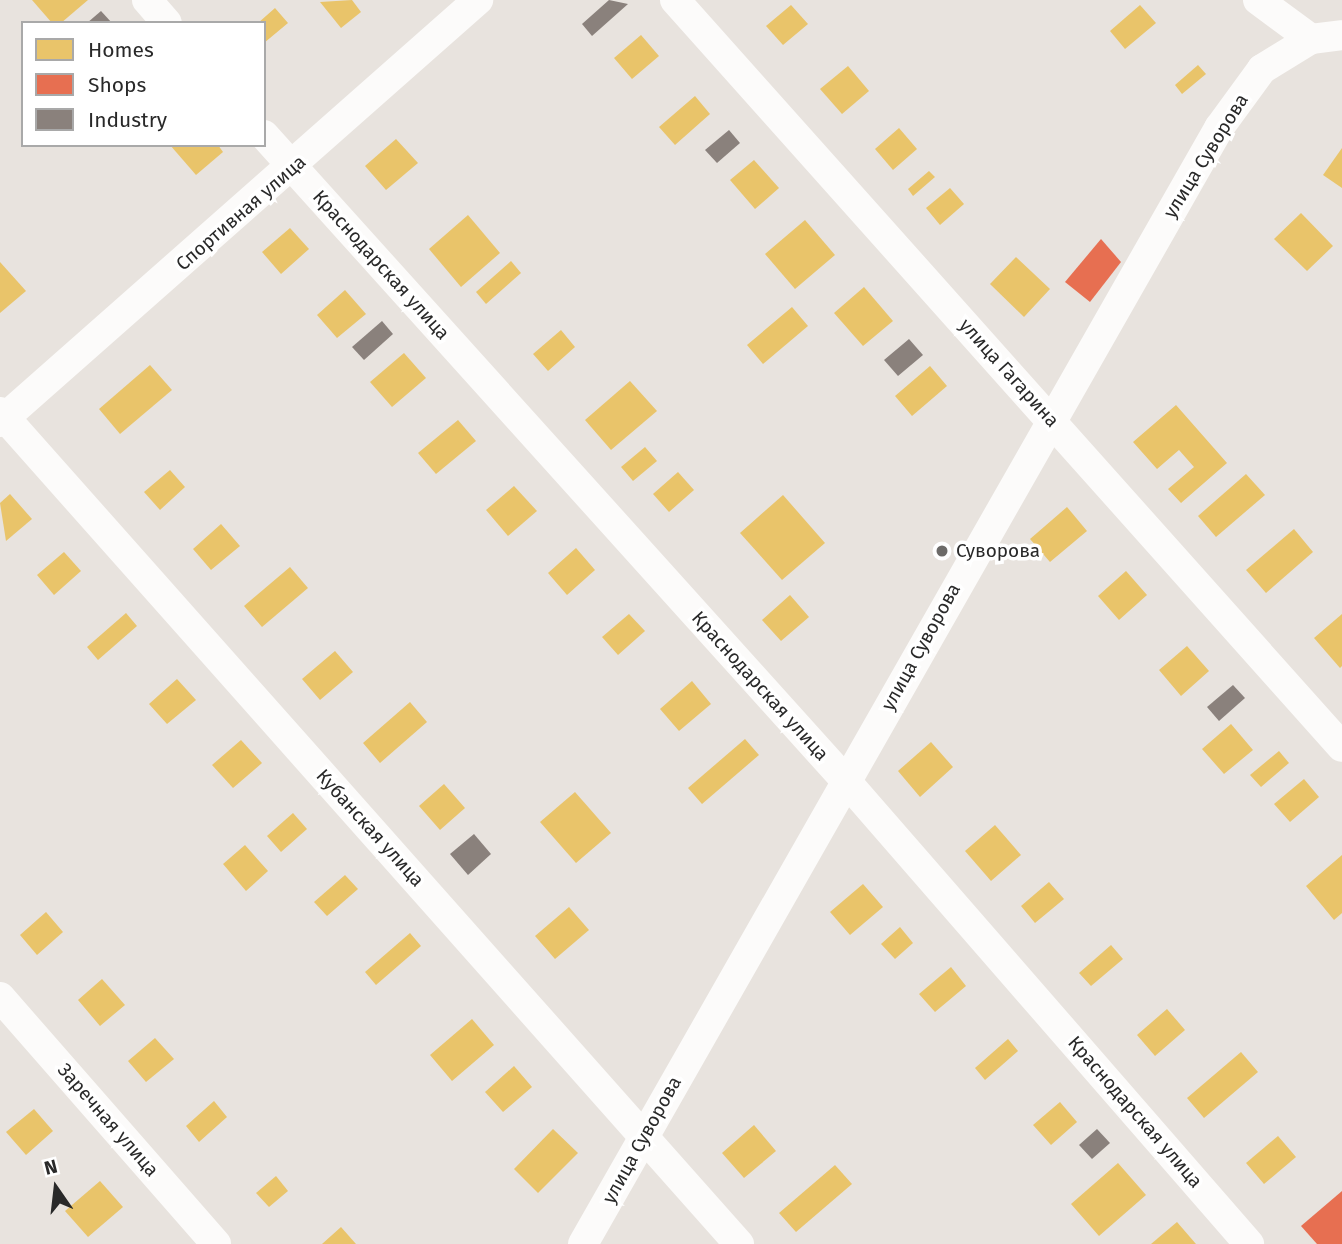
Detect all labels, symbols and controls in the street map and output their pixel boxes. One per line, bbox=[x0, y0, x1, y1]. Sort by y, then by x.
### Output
legend bbox=[21, 21, 266, 147]
text: Homes bbox=[88, 37, 154, 63]
text: Shops bbox=[88, 72, 146, 98]
street label: улица Суворова bbox=[1159, 90, 1253, 222]
text: Industry bbox=[88, 107, 167, 133]
street label: Спортивная улица bbox=[172, 151, 310, 275]
street label: Краснодарская улица bbox=[308, 185, 454, 345]
street label: улица Гагарина bbox=[954, 314, 1064, 432]
place label: Суворова bbox=[956, 540, 1040, 562]
marker: Суворова bbox=[934, 543, 950, 559]
street label: улица Суворова bbox=[877, 579, 965, 715]
street label: Краснодарская улица bbox=[687, 606, 833, 766]
street label: Кубанская улица bbox=[311, 765, 429, 891]
street label: Краснодарская улица bbox=[1063, 1031, 1207, 1193]
street label: Заречная улица bbox=[53, 1059, 163, 1181]
street label: улица Суворова bbox=[598, 1072, 686, 1208]
north arrow bbox=[21, 1153, 91, 1223]
text: N bbox=[42, 1154, 60, 1180]

